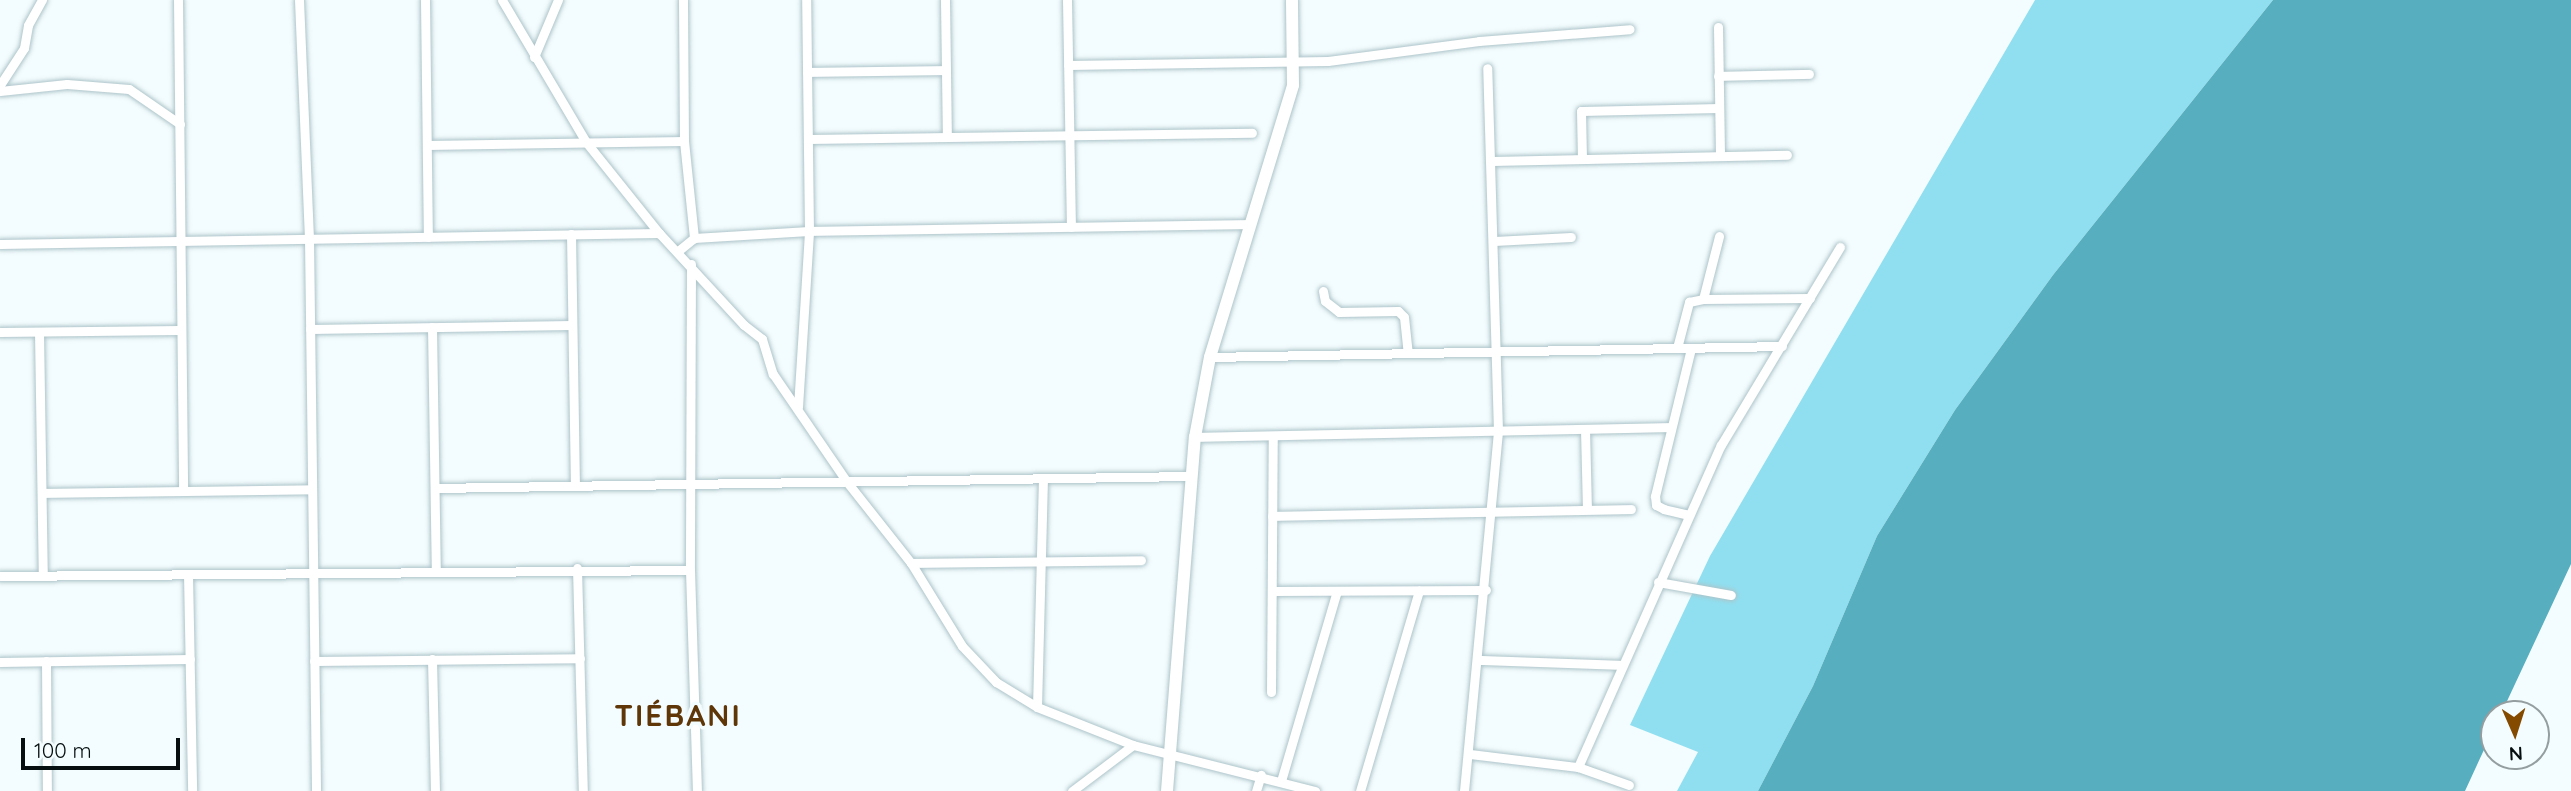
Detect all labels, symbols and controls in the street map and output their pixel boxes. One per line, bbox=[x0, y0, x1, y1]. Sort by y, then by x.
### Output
district label: TIÉBANI bbox=[615, 697, 741, 733]
north arrow bbox=[2480, 700, 2550, 770]
scale bar bbox=[24, 724, 184, 768]
text: 100 m bbox=[34, 737, 92, 763]
text: N bbox=[2508, 742, 2524, 766]

